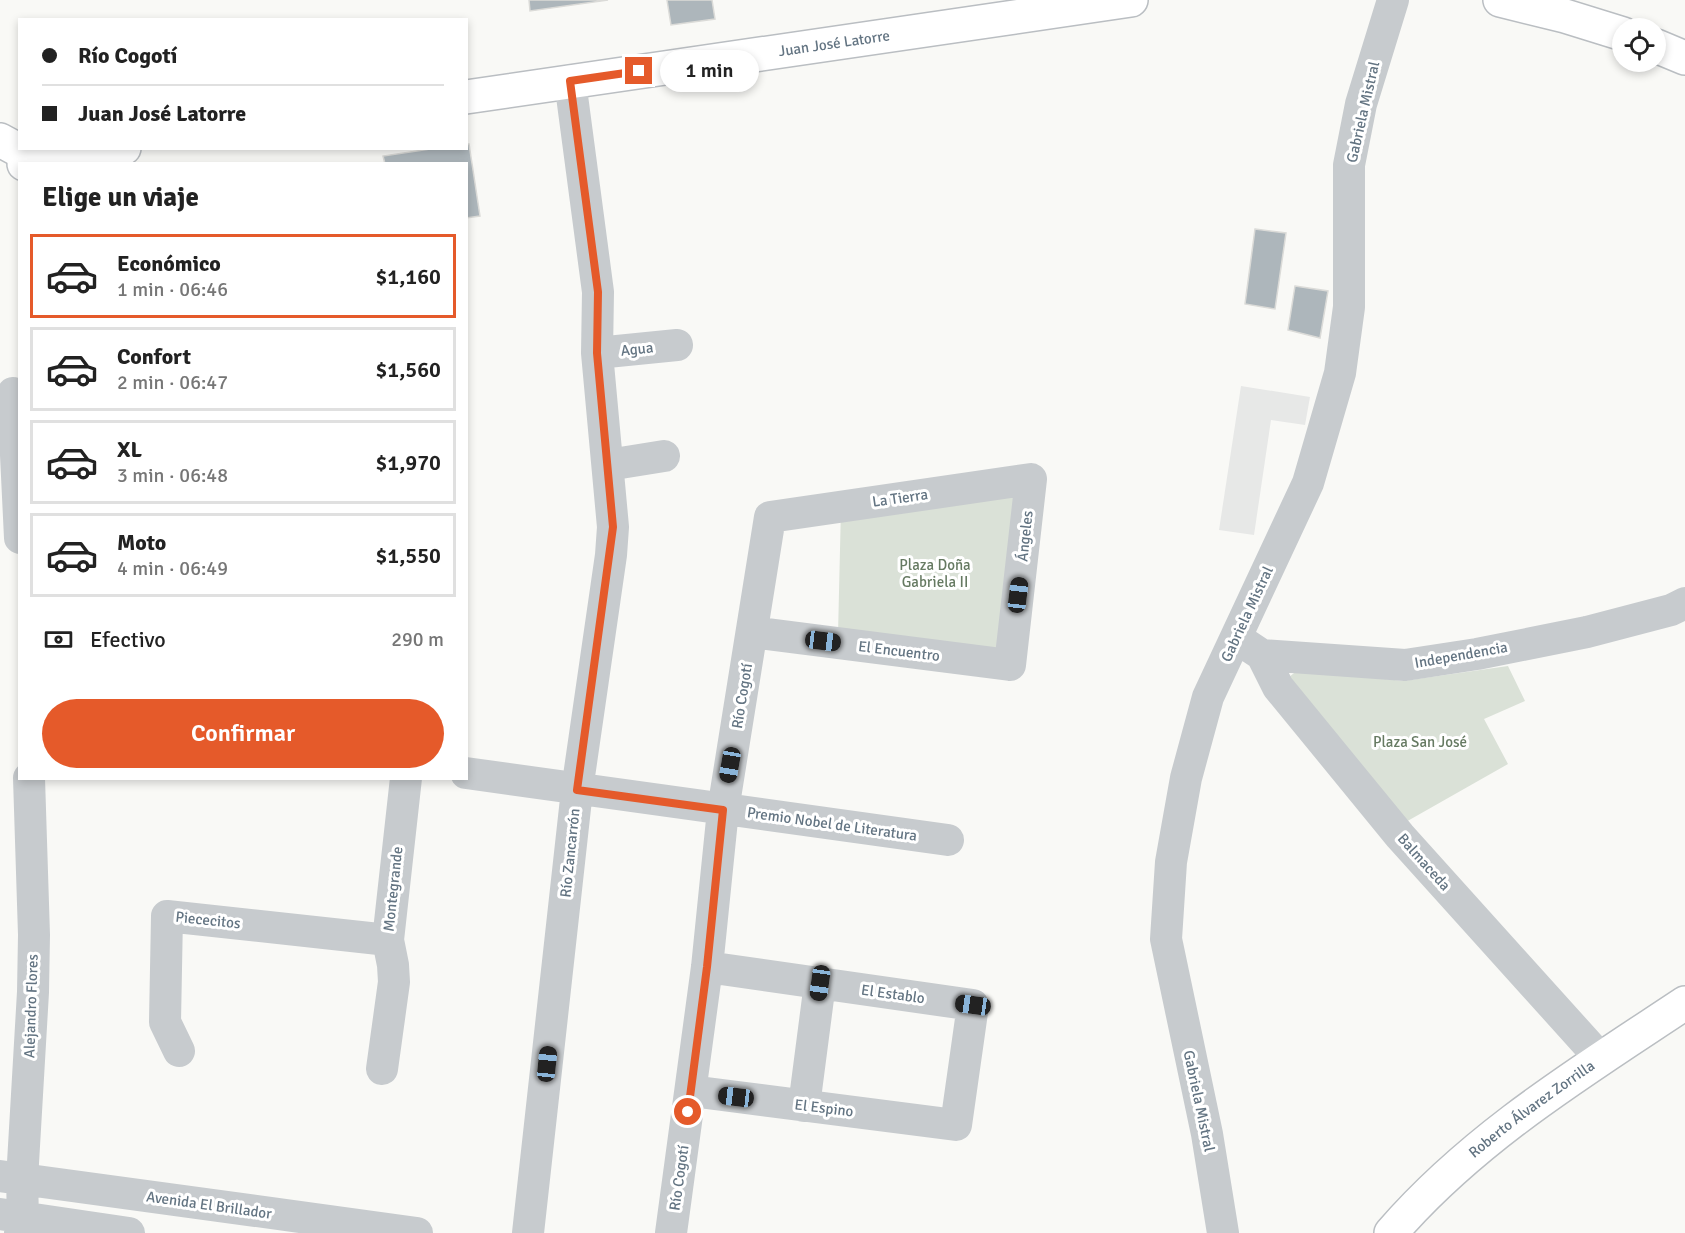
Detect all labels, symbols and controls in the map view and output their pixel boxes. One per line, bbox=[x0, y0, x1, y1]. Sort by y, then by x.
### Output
map controls bbox=[1612, 18, 1666, 72]
button: locate bbox=[1612, 18, 1666, 72]
street label: Juan José Latorre bbox=[777, 26, 891, 60]
text: Río Cogotí bbox=[78, 42, 177, 69]
callout: 1 min bbox=[660, 50, 759, 92]
route end bbox=[625, 57, 652, 84]
text: 1 min bbox=[686, 58, 733, 83]
street label: Gabriela Mistral bbox=[1343, 60, 1383, 164]
text: Juan José Latorre bbox=[78, 100, 246, 127]
text: Elige un viaje bbox=[42, 181, 199, 214]
icon: car bbox=[45, 249, 99, 303]
text: Económico bbox=[117, 250, 221, 277]
text: $1,160 bbox=[375, 263, 441, 290]
text: 1 min · 06:46 bbox=[117, 277, 228, 302]
street label: Agua bbox=[620, 338, 654, 360]
icon: car bbox=[45, 342, 99, 396]
text: Confort bbox=[117, 343, 191, 370]
text: $1,560 bbox=[375, 356, 441, 383]
text: 2 min · 06:47 bbox=[117, 370, 228, 395]
icon: car bbox=[45, 435, 99, 489]
text: XL bbox=[117, 436, 142, 463]
text: $1,970 bbox=[375, 449, 441, 476]
text: 3 min · 06:48 bbox=[117, 463, 228, 488]
street label: La Tierra bbox=[871, 485, 929, 511]
street label: Ángeles bbox=[1012, 509, 1037, 562]
icon: car bbox=[45, 528, 99, 582]
text: Moto bbox=[117, 529, 166, 556]
text: $1,550 bbox=[375, 542, 441, 569]
text: 4 min · 06:49 bbox=[117, 556, 228, 581]
park label: Plaza Doña Gabriela II bbox=[899, 556, 971, 591]
street label: Gabriela Mistral bbox=[1217, 563, 1277, 665]
car bbox=[1007, 576, 1029, 614]
icon: cash bbox=[42, 623, 75, 656]
text: Efectivo bbox=[90, 626, 166, 653]
text: 290 m bbox=[391, 627, 444, 652]
car bbox=[804, 630, 842, 652]
street label: El Encuentro bbox=[857, 637, 941, 665]
street label: Independencia bbox=[1413, 638, 1509, 672]
street label: Río Cogotí bbox=[728, 662, 756, 730]
button: Confirmar bbox=[42, 699, 444, 768]
park label: Plaza San José bbox=[1373, 733, 1467, 751]
car bbox=[718, 746, 742, 784]
street label: Premio Nobel de Literatura bbox=[746, 803, 918, 845]
street label: Río Zancarrón bbox=[556, 808, 584, 898]
street label: Balmaceda bbox=[1394, 830, 1454, 894]
street label: Montegrande bbox=[380, 846, 406, 932]
street label: Piececitos bbox=[175, 908, 242, 932]
street label: Alejandro Flores bbox=[20, 953, 42, 1058]
car bbox=[809, 964, 831, 1002]
street label: El Establo bbox=[860, 981, 926, 1007]
car bbox=[954, 994, 992, 1016]
car bbox=[536, 1045, 558, 1083]
street label: Gabriela Mistral bbox=[1179, 1049, 1219, 1153]
street label: Roberto Álvarez Zorrilla bbox=[1465, 1057, 1598, 1162]
car bbox=[717, 1086, 755, 1108]
street label: El Espino bbox=[793, 1095, 855, 1121]
route start bbox=[674, 1098, 701, 1125]
street label: Río Cogotí bbox=[665, 1144, 693, 1212]
street label: Avenida El Brillador bbox=[145, 1187, 273, 1223]

